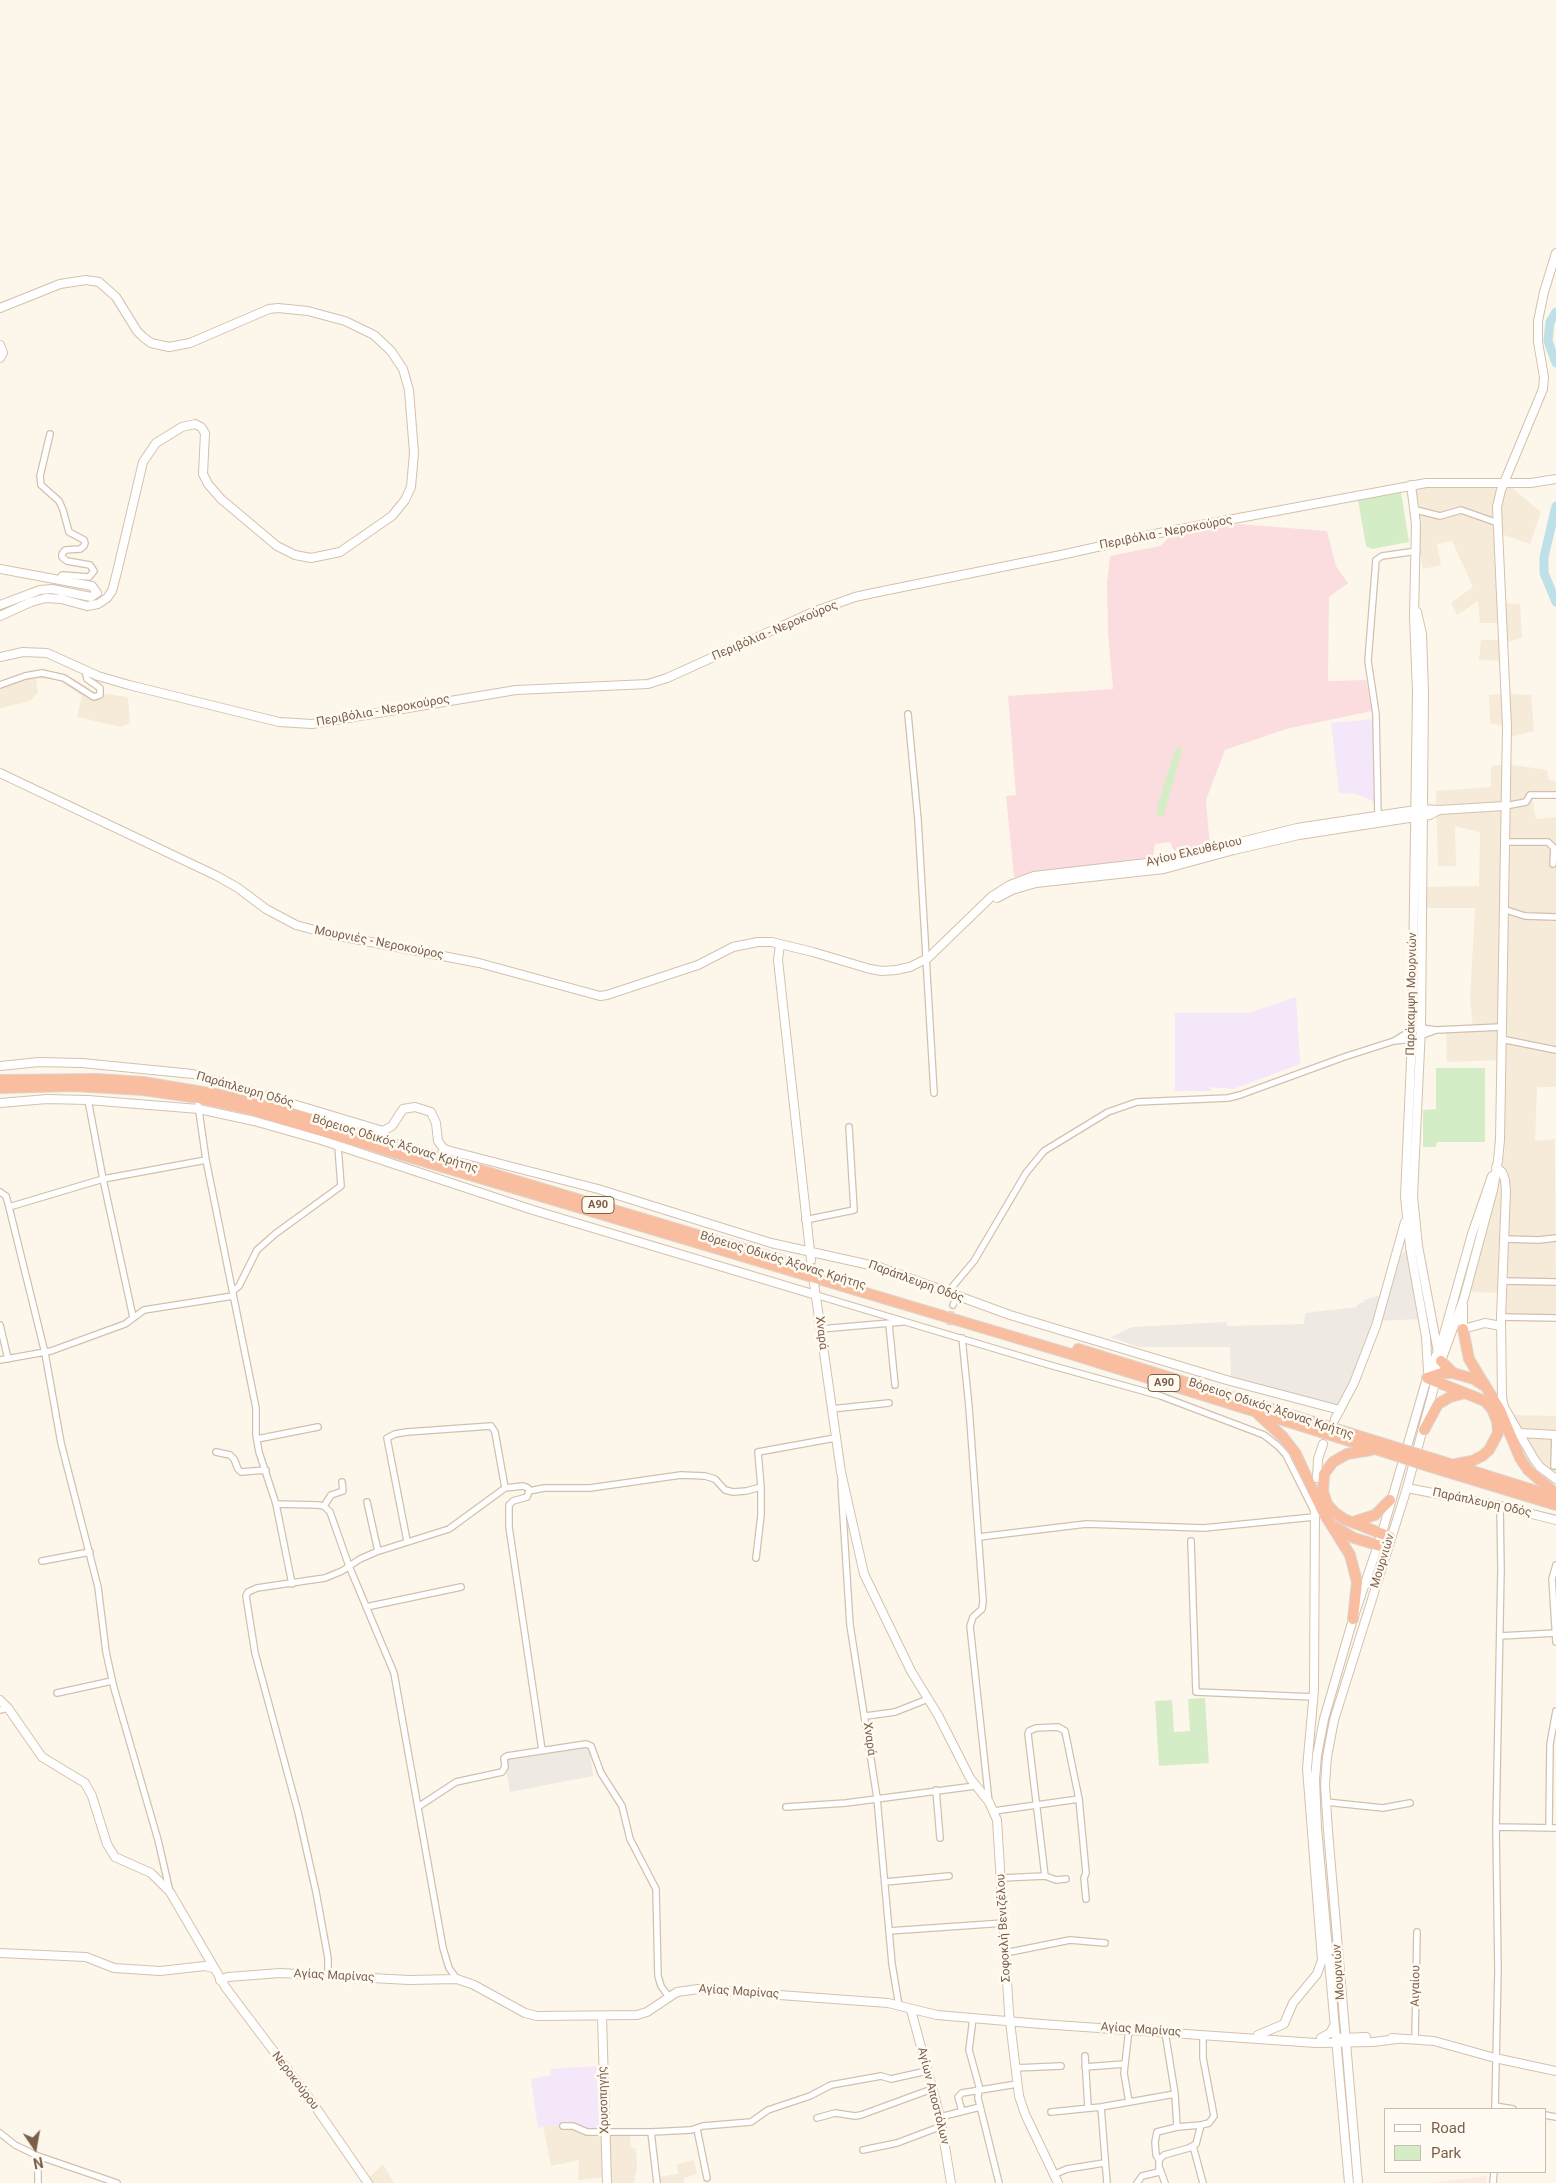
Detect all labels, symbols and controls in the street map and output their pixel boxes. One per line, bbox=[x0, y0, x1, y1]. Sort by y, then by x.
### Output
street label: Περιβόλια - Νεροκούρος bbox=[1098, 513, 1234, 553]
street label: Περιβόλια - Νεροκούρος bbox=[710, 598, 840, 664]
street label: Περιβόλια - Νεροκούρος bbox=[315, 692, 451, 730]
street label: Αγίου Ελευθέριου bbox=[1145, 834, 1243, 870]
street label: Μουρνιές - Νεροκούρος bbox=[313, 923, 445, 963]
street label: Παράκαμψη Μουρνιών bbox=[1404, 932, 1420, 1056]
street label: Παράπλευρη Οδός bbox=[195, 1069, 295, 1111]
street label: Βόρειος Οδικός Άξονας Κρήτης bbox=[310, 1112, 480, 1176]
road number: Α90 bbox=[582, 1196, 614, 1214]
street label: Βόρειος Οδικός Άξονας Κρήτης bbox=[698, 1229, 868, 1293]
street label: Παράπλευρη Οδός bbox=[866, 1258, 966, 1306]
street label: Χναρά bbox=[812, 1316, 830, 1350]
road number: Α90 bbox=[1148, 1375, 1180, 1392]
street label: Βόρειος Οδικός Άξονας Κρήτης bbox=[1187, 1375, 1355, 1443]
street label: Παράπλευρη Οδός bbox=[1431, 1485, 1533, 1521]
street label: Μουρνιών bbox=[1368, 1532, 1398, 1590]
street label: Χναρά bbox=[860, 1721, 878, 1757]
street label: Σοφοκλή Βενιζέλου bbox=[994, 1873, 1014, 1983]
street label: Μουρνιών bbox=[1330, 1944, 1348, 2000]
street label: Αιγαίου bbox=[1408, 1965, 1424, 2007]
street label: Αγίας Μαρίνας bbox=[293, 1967, 375, 1985]
street label: Αγίας Μαρίνας bbox=[698, 1982, 780, 2002]
street label: Αγίας Μαρίνας bbox=[1100, 2020, 1182, 2040]
street label: Αγίων Αποστόλων bbox=[914, 2046, 952, 2146]
street label: Νεροκούρου bbox=[269, 2049, 321, 2113]
street label: Χρυσοπηγής bbox=[596, 2066, 612, 2134]
legend bbox=[1384, 2108, 1546, 2173]
text: Road bbox=[1431, 2119, 1465, 2137]
north arrow bbox=[10, 2123, 60, 2173]
text: Park bbox=[1431, 2144, 1461, 2162]
text: N bbox=[32, 2154, 45, 2172]

